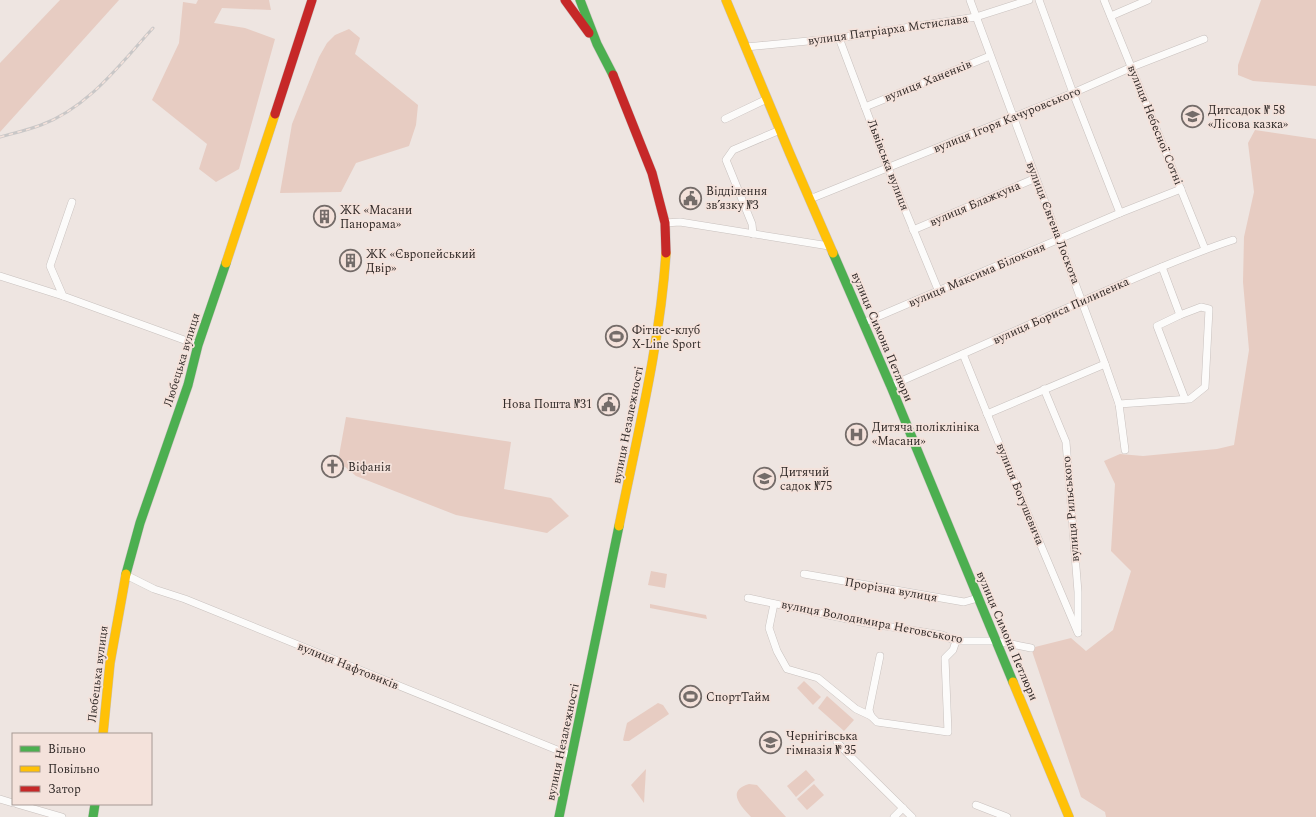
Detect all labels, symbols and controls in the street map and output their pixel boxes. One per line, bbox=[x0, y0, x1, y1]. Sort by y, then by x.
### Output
street label: вулиця Патріарха Мстислава bbox=[807, 9, 970, 51]
street label: вулиця Ханенків bbox=[881, 55, 975, 107]
street label: вулиця Небесної Сотні bbox=[1122, 62, 1188, 188]
street label: вулиця Ігоря Качуровського bbox=[930, 82, 1084, 158]
place label: Дитсадок № 58 «Лісова казка» bbox=[1208, 101, 1288, 134]
school or university icon: Дитсадок № 58 «Лісова казка» bbox=[1180, 104, 1206, 130]
street label: Львівська вулиця bbox=[862, 117, 914, 213]
street label: вулиця Євгена Лоскота bbox=[1021, 159, 1085, 287]
street label: вулиця Блажкуна bbox=[927, 176, 1023, 232]
place label: Відділення зв’язку №3 bbox=[706, 182, 767, 215]
public building icon: Відділення зв’язку №3 bbox=[678, 185, 704, 211]
place label: ЖК «Масани Панорама» bbox=[340, 201, 412, 234]
building icon: ЖК «Масани Панорама» bbox=[311, 204, 337, 230]
street label: вулиця Максима Білоконя bbox=[905, 237, 1049, 313]
place label: ЖК «Європейський Двір» bbox=[366, 245, 476, 278]
building icon: ЖК «Європейський Двір» bbox=[338, 248, 364, 274]
street label: вулиця Симона Петлюри bbox=[846, 269, 918, 405]
street label: вулиця Бориса Пилипенка bbox=[990, 272, 1132, 350]
street label: Любецька вулиця bbox=[159, 311, 205, 409]
place label: Фітнес-клуб X-Line Sport bbox=[632, 321, 701, 354]
sports icon: Фітнес-клуб X-Line Sport bbox=[604, 324, 630, 350]
street label: вулиця Незалежності bbox=[607, 364, 649, 486]
public building icon: Нова Пошта №31 bbox=[595, 391, 621, 417]
place label: Нова Пошта №31 bbox=[502, 395, 592, 414]
place label: Дитяча поліклініка «Масани» bbox=[872, 418, 980, 451]
hospital icon: Дитяча поліклініка «Масани» bbox=[844, 421, 870, 447]
street label: вулиця Богушевича bbox=[991, 440, 1049, 548]
church icon: Віфанія bbox=[319, 454, 345, 480]
street label: вулиця Рильського bbox=[1057, 455, 1085, 563]
place label: Віфанія bbox=[348, 458, 391, 477]
place label: Дитячий садок №75 bbox=[780, 463, 832, 496]
school or university icon: Дитячий садок №75 bbox=[751, 466, 777, 492]
street label: вулиця Симона Петлюри bbox=[971, 568, 1043, 704]
street label: Прорізна вулиця bbox=[843, 573, 939, 607]
street label: вулиця Володимира Неговського bbox=[780, 595, 964, 649]
street label: Любецька вулиця bbox=[83, 624, 113, 724]
street label: вулиця Нафтовиків bbox=[295, 637, 401, 695]
street label: вулиця Незалежності bbox=[541, 681, 585, 802]
sports icon: СпортТайм bbox=[678, 684, 704, 710]
place label: СпортТайм bbox=[706, 688, 770, 707]
place label: Чернігівська гімназія № 35 bbox=[786, 727, 858, 760]
school or university icon: Чернігівська гімназія № 35 bbox=[757, 730, 783, 756]
legend bbox=[12, 733, 152, 805]
text: Вільно bbox=[48, 740, 86, 759]
text: Повільно bbox=[48, 760, 100, 779]
text: Затор bbox=[48, 780, 81, 799]

